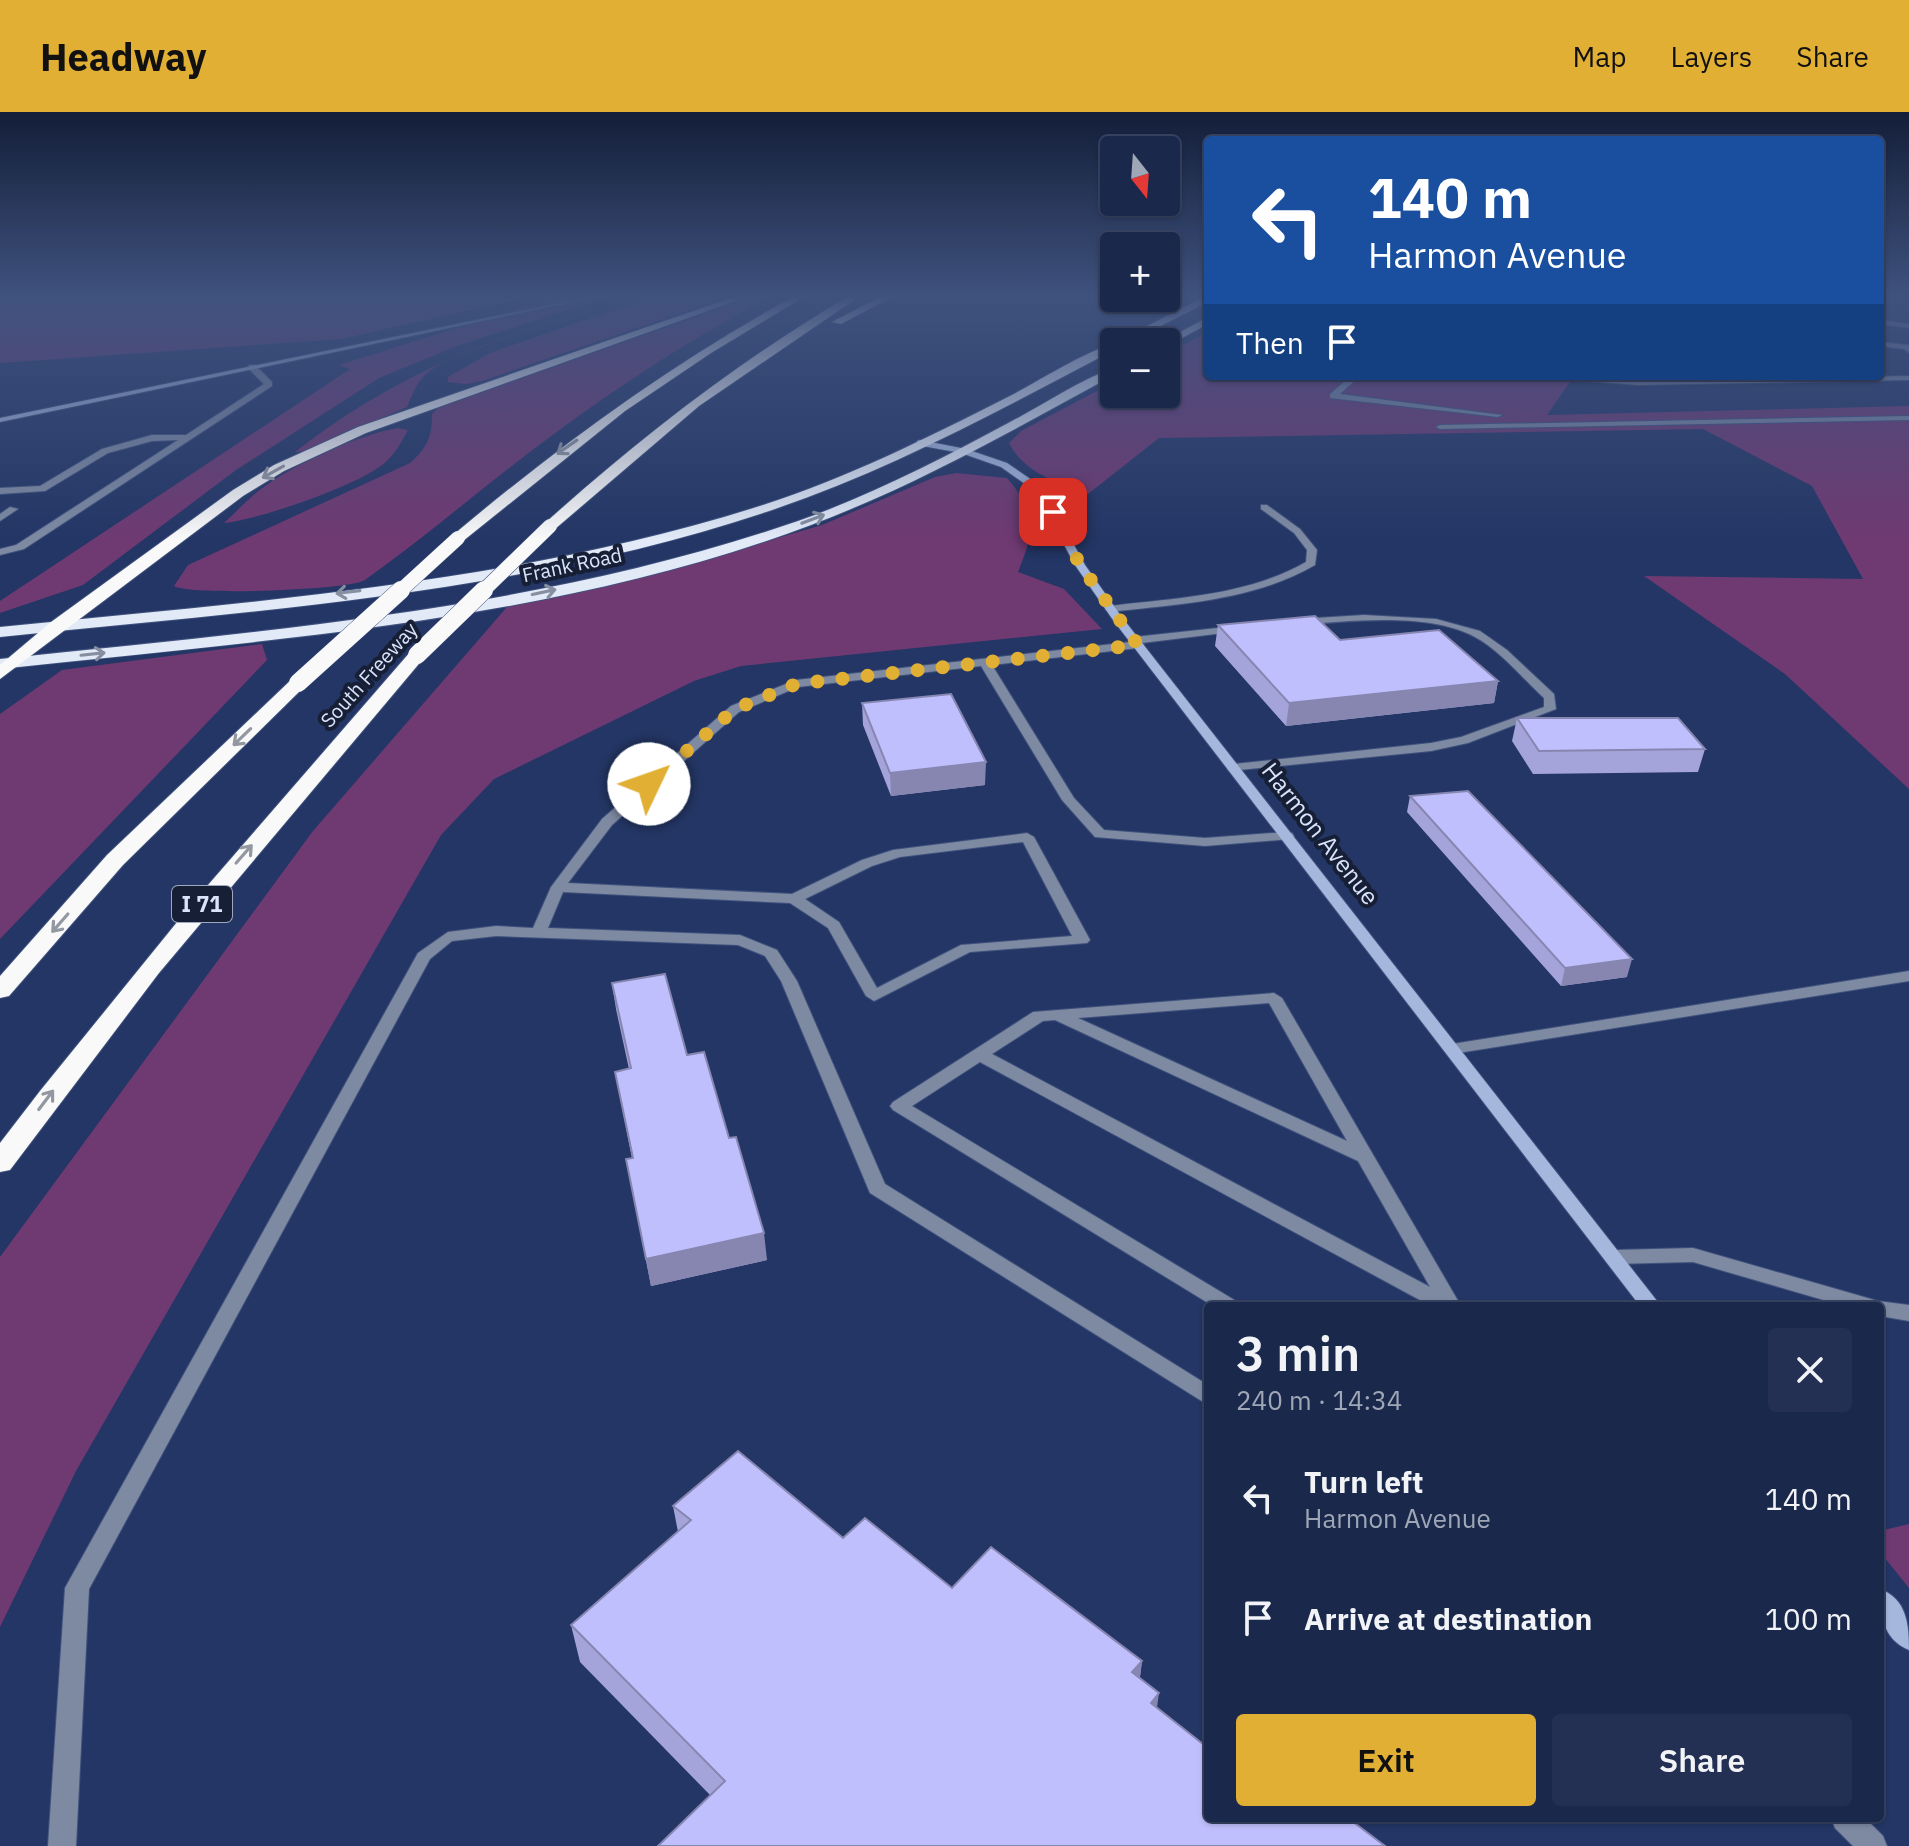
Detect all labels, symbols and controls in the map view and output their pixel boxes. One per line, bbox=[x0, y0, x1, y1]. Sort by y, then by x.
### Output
text: Headway bbox=[40, 32, 207, 81]
text: Map bbox=[1572, 38, 1626, 75]
text: Layers bbox=[1670, 38, 1752, 75]
text: Share bbox=[1796, 38, 1869, 75]
north arrow bbox=[1100, 136, 1180, 216]
map controls bbox=[1100, 136, 1180, 408]
text: 140 m bbox=[1368, 161, 1532, 233]
icon: left bbox=[1236, 168, 1340, 272]
text: Harmon Avenue bbox=[1368, 231, 1627, 278]
button: + bbox=[1100, 232, 1180, 312]
icon: arrive bbox=[1320, 320, 1364, 364]
text: Then bbox=[1236, 323, 1304, 362]
button: − bbox=[1100, 328, 1180, 408]
one-way arrow bbox=[557, 439, 579, 455]
one-way arrow bbox=[262, 465, 285, 481]
pin bbox=[1019, 478, 1087, 546]
icon: arrive bbox=[1031, 490, 1075, 534]
one-way arrow bbox=[800, 511, 825, 525]
street label: Frank Road bbox=[520, 541, 624, 588]
one-way arrow bbox=[531, 584, 556, 599]
one-way arrow bbox=[336, 585, 361, 600]
street label: South Freeway bbox=[314, 616, 423, 733]
one-way arrow bbox=[79, 646, 105, 661]
one-way arrow bbox=[233, 727, 252, 746]
position arrow bbox=[607, 742, 691, 826]
street label: Harmon Avenue bbox=[1255, 756, 1386, 911]
one-way arrow bbox=[235, 844, 253, 865]
road number: I 71 bbox=[172, 886, 232, 922]
one-way arrow bbox=[51, 912, 69, 932]
one-way arrow bbox=[38, 1090, 54, 1112]
text: 3 min bbox=[1236, 1322, 1360, 1384]
button: close bbox=[1768, 1328, 1852, 1412]
text: 240 m · 14:34 bbox=[1236, 1383, 1402, 1417]
text: Turn left bbox=[1304, 1462, 1423, 1501]
icon: left bbox=[1236, 1476, 1280, 1520]
text: 140 m bbox=[1765, 1479, 1852, 1518]
text: Harmon Avenue bbox=[1304, 1501, 1491, 1535]
icon: arrive bbox=[1236, 1596, 1280, 1640]
text: Arrive at destination bbox=[1304, 1599, 1592, 1638]
text: 100 m bbox=[1765, 1599, 1852, 1638]
button: Exit bbox=[1236, 1714, 1536, 1806]
button: Share bbox=[1552, 1714, 1852, 1806]

